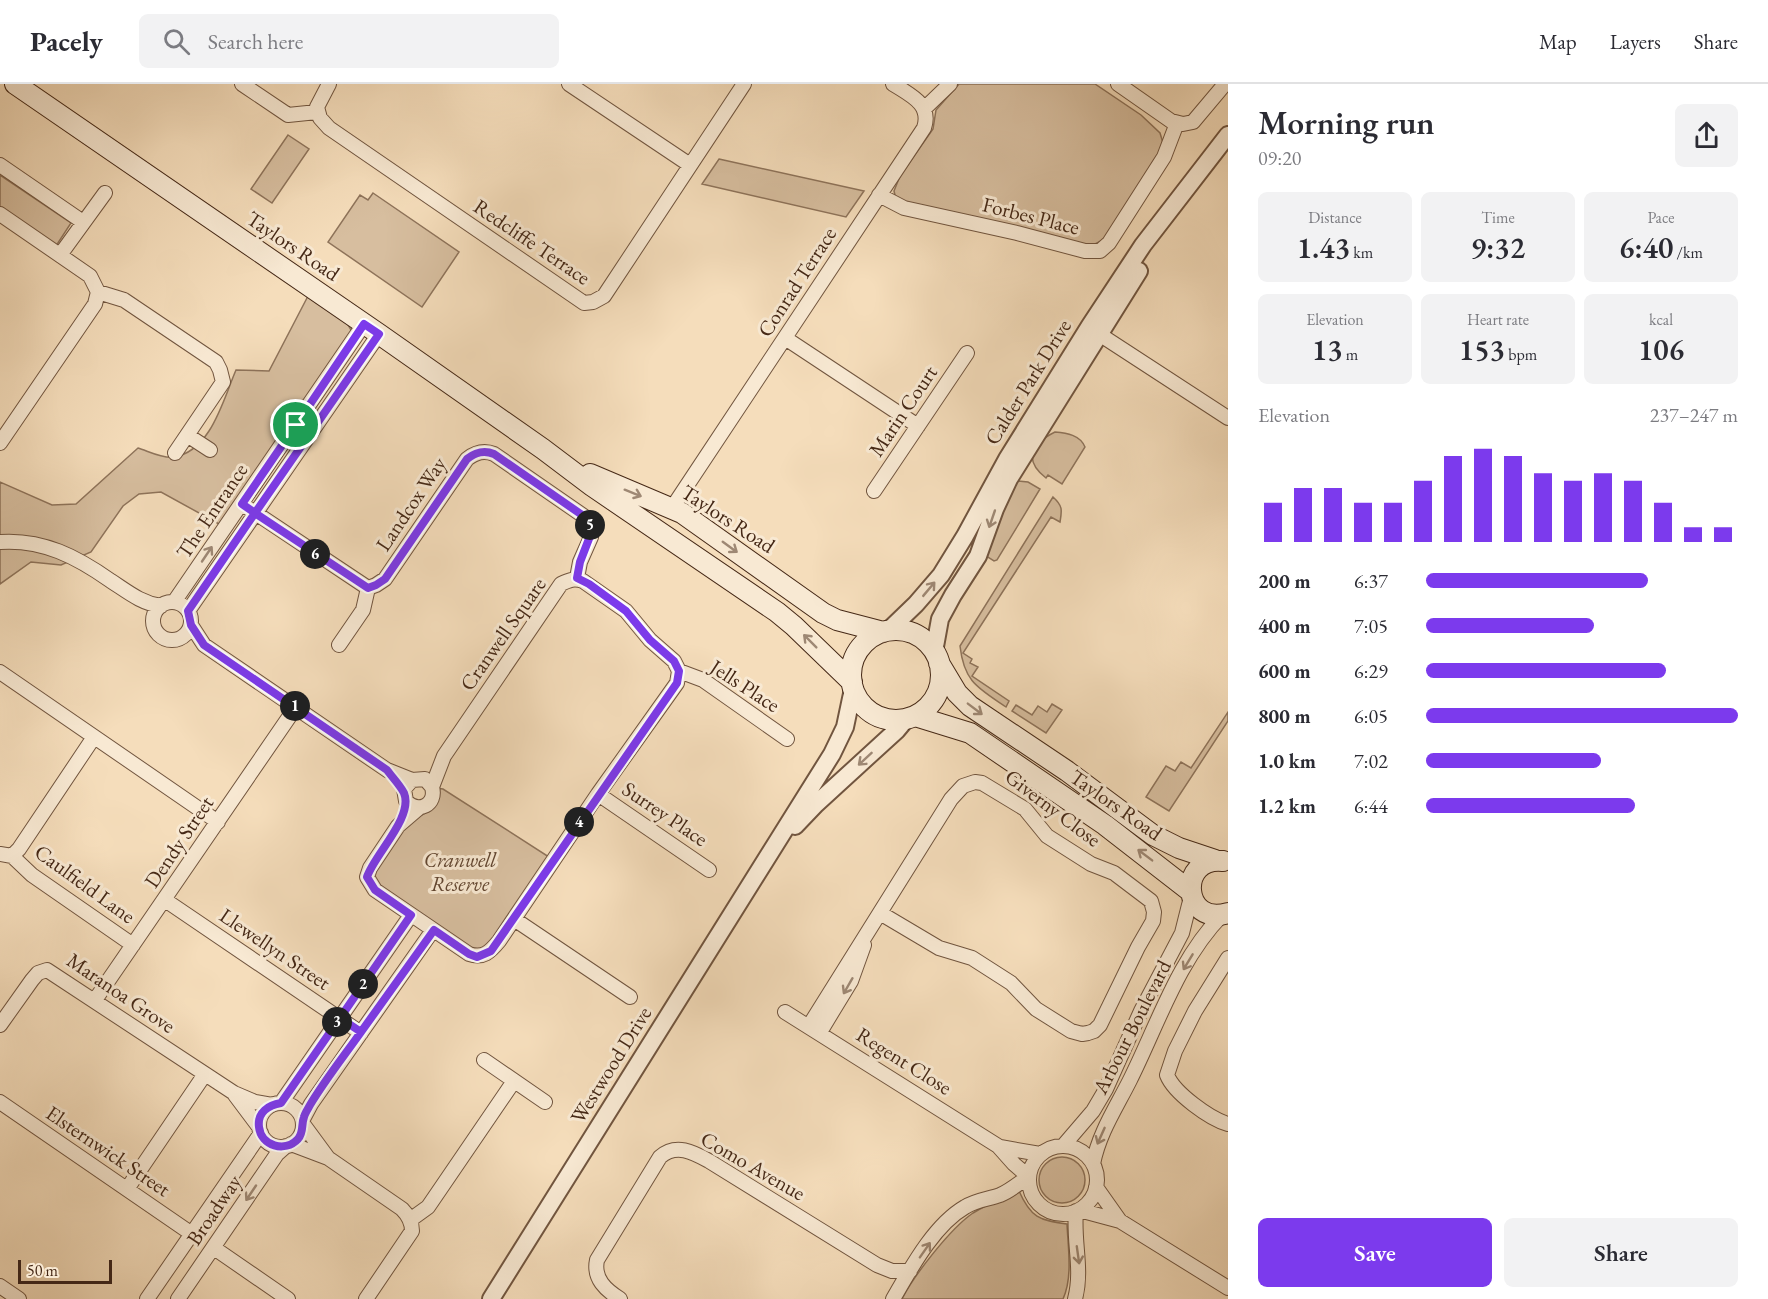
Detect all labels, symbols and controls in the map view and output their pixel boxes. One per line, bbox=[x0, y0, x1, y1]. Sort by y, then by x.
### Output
search box bbox=[139, 14, 559, 68]
text: Pacely bbox=[30, 23, 103, 59]
icon: search bbox=[160, 25, 193, 58]
text: Search here bbox=[208, 27, 303, 56]
text: Map bbox=[1539, 28, 1577, 55]
text: Layers bbox=[1610, 28, 1661, 55]
text: Share bbox=[1694, 28, 1738, 55]
text: Morning run bbox=[1258, 101, 1435, 144]
button: share bbox=[1675, 104, 1738, 167]
text: 09:20 bbox=[1258, 145, 1301, 171]
street label: Forbes Place bbox=[980, 190, 1082, 241]
street label: Redcliffe Terrace bbox=[469, 193, 596, 291]
street label: Taylors Road bbox=[242, 205, 345, 287]
text: Distance bbox=[1308, 207, 1362, 228]
text: Time bbox=[1481, 207, 1515, 228]
text: Pace bbox=[1648, 207, 1674, 228]
street label: Conrad Terrace bbox=[751, 222, 842, 342]
text: 1.43 bbox=[1297, 228, 1350, 267]
text: 9:32 bbox=[1471, 228, 1525, 267]
text: 6:40 bbox=[1619, 228, 1673, 267]
text: km bbox=[1350, 242, 1373, 263]
text: /km bbox=[1673, 242, 1703, 263]
text: Elevation bbox=[1306, 309, 1364, 330]
text: Heart rate bbox=[1467, 309, 1529, 330]
text: kcal bbox=[1649, 309, 1673, 330]
street label: Calder Park Drive bbox=[978, 314, 1077, 450]
text: 13 bbox=[1312, 330, 1343, 369]
text: 153 bbox=[1459, 330, 1505, 369]
text: 106 bbox=[1638, 330, 1684, 369]
text: m bbox=[1343, 344, 1358, 365]
text: bpm bbox=[1505, 344, 1537, 365]
street label: Marin Court bbox=[862, 360, 943, 462]
pin bbox=[270, 399, 321, 450]
text: Elevation bbox=[1258, 402, 1330, 428]
text: 237–247 m bbox=[1650, 402, 1738, 428]
icon: arrive bbox=[279, 408, 312, 441]
street label: Landcox Way bbox=[369, 451, 452, 556]
street label: The Entrance bbox=[170, 458, 253, 564]
street label: Taylors Road bbox=[676, 478, 781, 559]
one-way arrow bbox=[623, 488, 642, 499]
one-way arrow bbox=[985, 509, 996, 528]
pin: 5 bbox=[575, 510, 605, 540]
text: 5 bbox=[586, 514, 594, 535]
pin: 6 bbox=[300, 539, 330, 569]
one-way arrow bbox=[722, 540, 738, 553]
text: 6 bbox=[311, 543, 319, 564]
one-way arrow bbox=[201, 547, 213, 563]
text: 200 m bbox=[1258, 568, 1311, 594]
text: 6:37 bbox=[1354, 568, 1388, 594]
street label: Cranwell Square bbox=[454, 572, 552, 696]
one-way arrow bbox=[923, 581, 936, 597]
text: 400 m bbox=[1258, 613, 1311, 639]
text: 7:05 bbox=[1354, 613, 1388, 639]
one-way arrow bbox=[803, 634, 817, 649]
street label: Jells Place bbox=[704, 652, 785, 718]
text: 600 m bbox=[1258, 658, 1311, 684]
text: 6:29 bbox=[1354, 658, 1388, 684]
pin: 1 bbox=[280, 691, 310, 721]
text: 1 bbox=[291, 695, 299, 716]
one-way arrow bbox=[966, 703, 982, 715]
text: 800 m bbox=[1258, 703, 1311, 729]
text: 6:05 bbox=[1354, 703, 1388, 729]
text: 1.0 km bbox=[1258, 748, 1316, 774]
text: 7:02 bbox=[1354, 748, 1388, 774]
one-way arrow bbox=[857, 752, 872, 766]
street label: Giverny Close bbox=[1000, 763, 1107, 852]
street label: Taylors Road bbox=[1065, 763, 1168, 846]
street label: Surrey Place bbox=[617, 775, 713, 852]
street label: Dendy Street bbox=[138, 790, 219, 893]
text: 1.2 km bbox=[1258, 793, 1316, 819]
text: 6:44 bbox=[1354, 793, 1388, 819]
pin: 4 bbox=[564, 807, 594, 837]
text: 4 bbox=[575, 811, 583, 832]
street label: Caulfield Lane bbox=[30, 838, 141, 929]
park label: Cranwell Reserve bbox=[424, 846, 497, 897]
one-way arrow bbox=[1137, 848, 1153, 861]
street label: Llewellyn Street bbox=[215, 902, 336, 996]
street label: Maranoa Grove bbox=[62, 946, 181, 1039]
one-way arrow bbox=[1182, 953, 1194, 970]
street label: Arbour Boulevard bbox=[1086, 955, 1177, 1099]
pin: 2 bbox=[348, 969, 378, 999]
text: 2 bbox=[359, 973, 367, 994]
one-way arrow bbox=[842, 977, 854, 994]
street label: Westwood Drive bbox=[564, 1001, 657, 1128]
pin: 3 bbox=[322, 1007, 352, 1037]
text: 3 bbox=[333, 1011, 341, 1032]
street label: Regent Close bbox=[851, 1021, 957, 1101]
street label: Elsternwick Street bbox=[41, 1099, 176, 1202]
street label: Como Avenue bbox=[696, 1125, 810, 1206]
one-way arrow bbox=[1094, 1127, 1105, 1145]
street label: Broadway bbox=[180, 1168, 248, 1250]
one-way arrow bbox=[245, 1184, 257, 1200]
button: Save bbox=[1258, 1218, 1492, 1287]
button: Share bbox=[1504, 1218, 1738, 1287]
one-way arrow bbox=[919, 1242, 931, 1258]
one-way arrow bbox=[1073, 1245, 1084, 1265]
scale bar bbox=[18, 1257, 112, 1284]
text: 50 m bbox=[27, 1260, 58, 1281]

